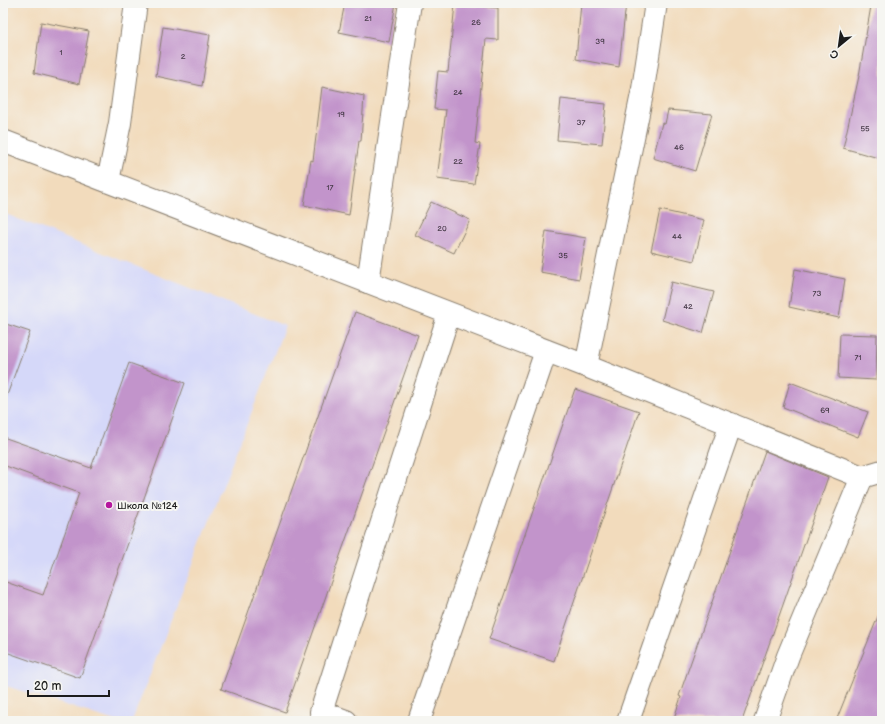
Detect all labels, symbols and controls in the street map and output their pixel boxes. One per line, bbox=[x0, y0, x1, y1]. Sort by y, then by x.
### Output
house number: 21 bbox=[364, 14, 372, 23]
house number: 26 bbox=[471, 18, 481, 27]
north arrow bbox=[819, 26, 859, 66]
house number: 39 bbox=[595, 37, 605, 46]
text: С bbox=[828, 47, 841, 62]
house number: 1 bbox=[59, 48, 63, 57]
house number: 2 bbox=[181, 52, 186, 61]
house number: 24 bbox=[453, 88, 463, 97]
house number: 19 bbox=[337, 110, 345, 119]
house number: 37 bbox=[577, 118, 585, 127]
house number: 55 bbox=[860, 124, 870, 133]
house number: 46 bbox=[674, 143, 684, 152]
house number: 22 bbox=[453, 157, 463, 166]
house number: 17 bbox=[326, 183, 334, 192]
house number: 20 bbox=[437, 224, 447, 233]
house number: 44 bbox=[672, 232, 682, 241]
house number: 35 bbox=[558, 251, 568, 260]
house number: 73 bbox=[813, 289, 821, 298]
house number: 42 bbox=[683, 302, 693, 311]
house number: 71 bbox=[854, 353, 862, 362]
house number: 69 bbox=[820, 406, 830, 415]
marker: Школа №124 bbox=[104, 500, 114, 510]
place label: Школа №124 bbox=[117, 500, 178, 512]
scale bar bbox=[28, 672, 109, 698]
text: 20 m bbox=[34, 679, 61, 694]

